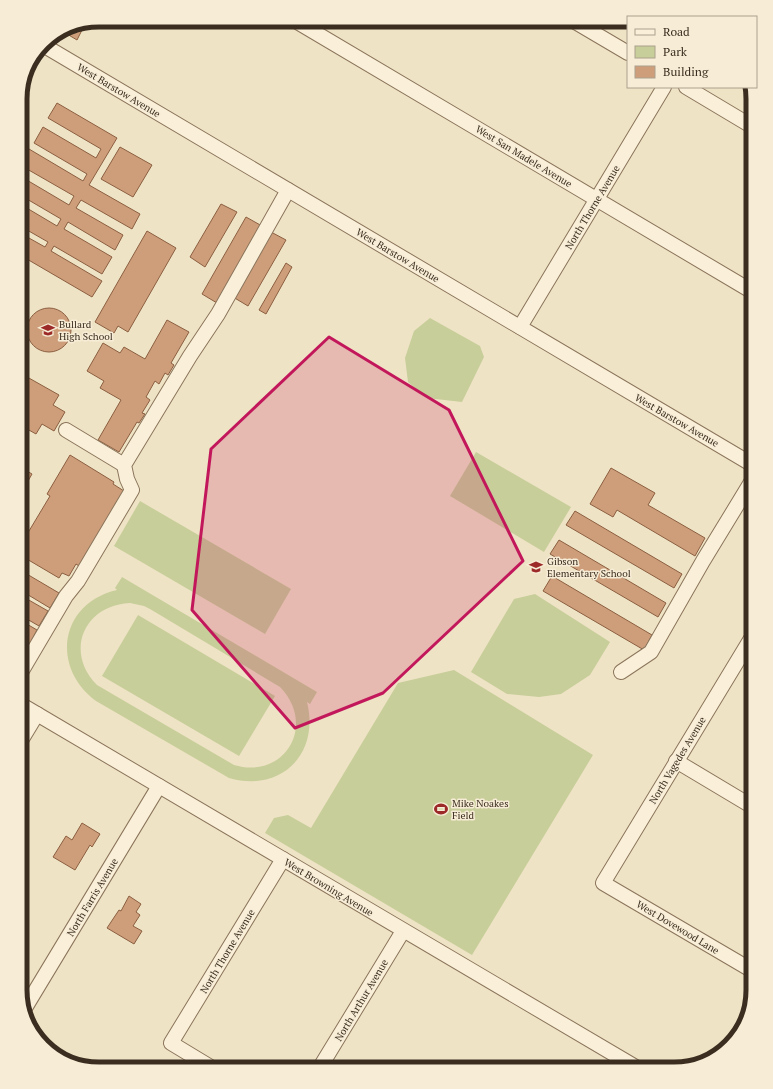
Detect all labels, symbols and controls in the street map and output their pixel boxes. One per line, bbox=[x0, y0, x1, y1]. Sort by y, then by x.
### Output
legend bbox=[627, 16, 757, 88]
text: Road bbox=[663, 24, 690, 39]
text: Park bbox=[663, 44, 688, 59]
street label: West Barstow Avenue bbox=[75, 60, 163, 120]
text: Building bbox=[663, 64, 709, 79]
street label: West San Madele Avenue bbox=[473, 122, 574, 190]
street label: North Thorne Avenue bbox=[562, 163, 623, 252]
street label: West Barstow Avenue bbox=[354, 225, 442, 285]
place label: Bullard High School bbox=[59, 318, 113, 343]
school or university icon: Bullard High School bbox=[40, 322, 56, 338]
street label: West Barstow Avenue bbox=[632, 391, 721, 450]
place label: Gibson Elementary School bbox=[547, 555, 631, 580]
school or university icon: Gibson Elementary School bbox=[528, 559, 544, 575]
street label: North Vagedes Avenue bbox=[646, 714, 709, 806]
place label: Mike Noakes Field bbox=[452, 797, 508, 822]
sports icon: Mike Noakes Field bbox=[433, 801, 449, 817]
street label: North Farris Avenue bbox=[64, 856, 121, 939]
street label: West Browning Avenue bbox=[282, 856, 376, 919]
street label: West Dovewood Lane bbox=[634, 898, 721, 957]
street label: North Thorne Avenue bbox=[197, 907, 258, 996]
street label: North Arthur Avenue bbox=[332, 957, 391, 1044]

